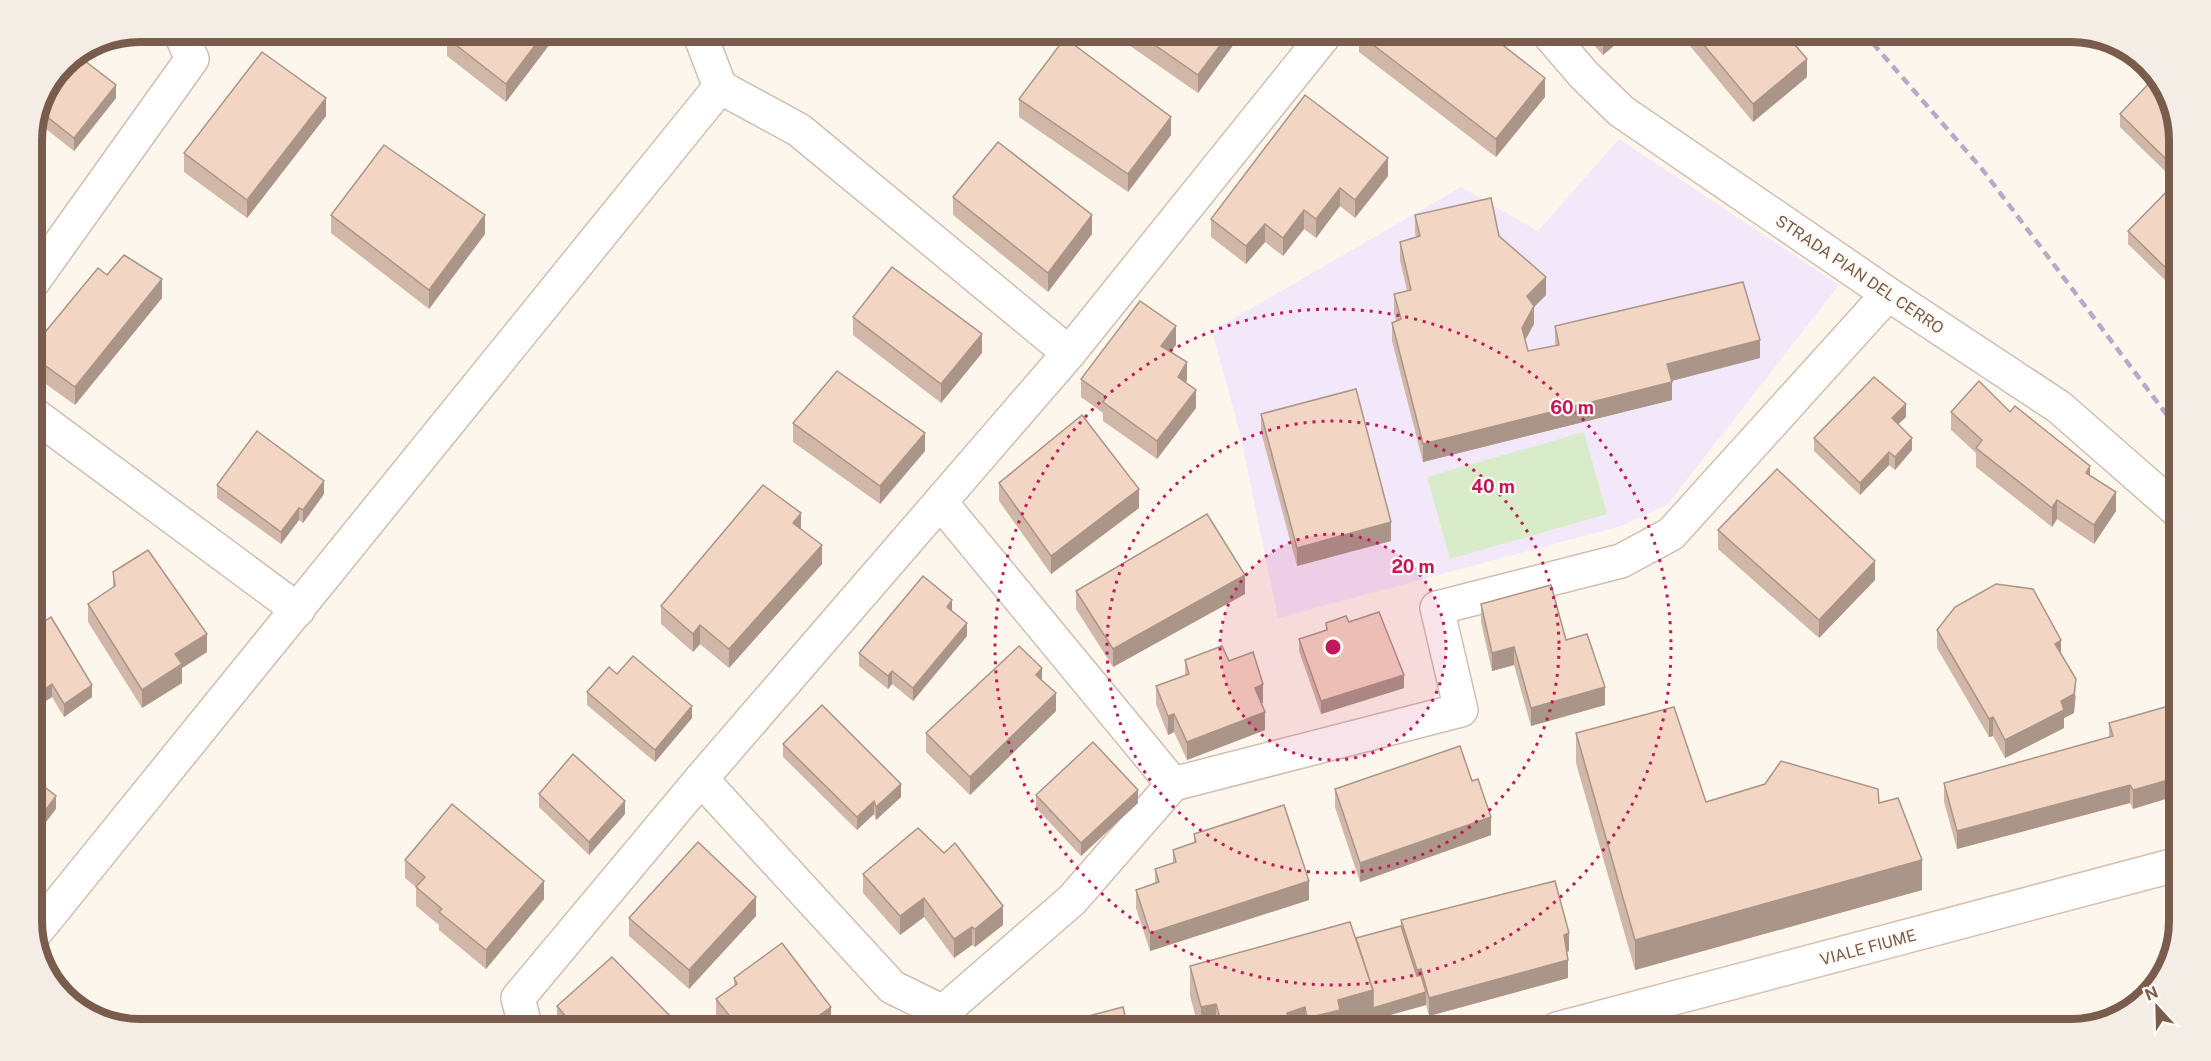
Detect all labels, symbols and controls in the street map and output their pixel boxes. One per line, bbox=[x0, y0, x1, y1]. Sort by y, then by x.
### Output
street label: STRADA PIAN DEL CERRO bbox=[1772, 211, 1947, 338]
text: 60 m bbox=[1550, 397, 1594, 418]
text: 40 m bbox=[1471, 476, 1515, 497]
text: 20 m bbox=[1391, 556, 1435, 577]
centre of rings bbox=[1323, 637, 1343, 657]
street label: VIALE FIUME bbox=[1818, 925, 1918, 969]
north arrow bbox=[2127, 977, 2187, 1037]
text: N bbox=[2142, 982, 2161, 1005]

